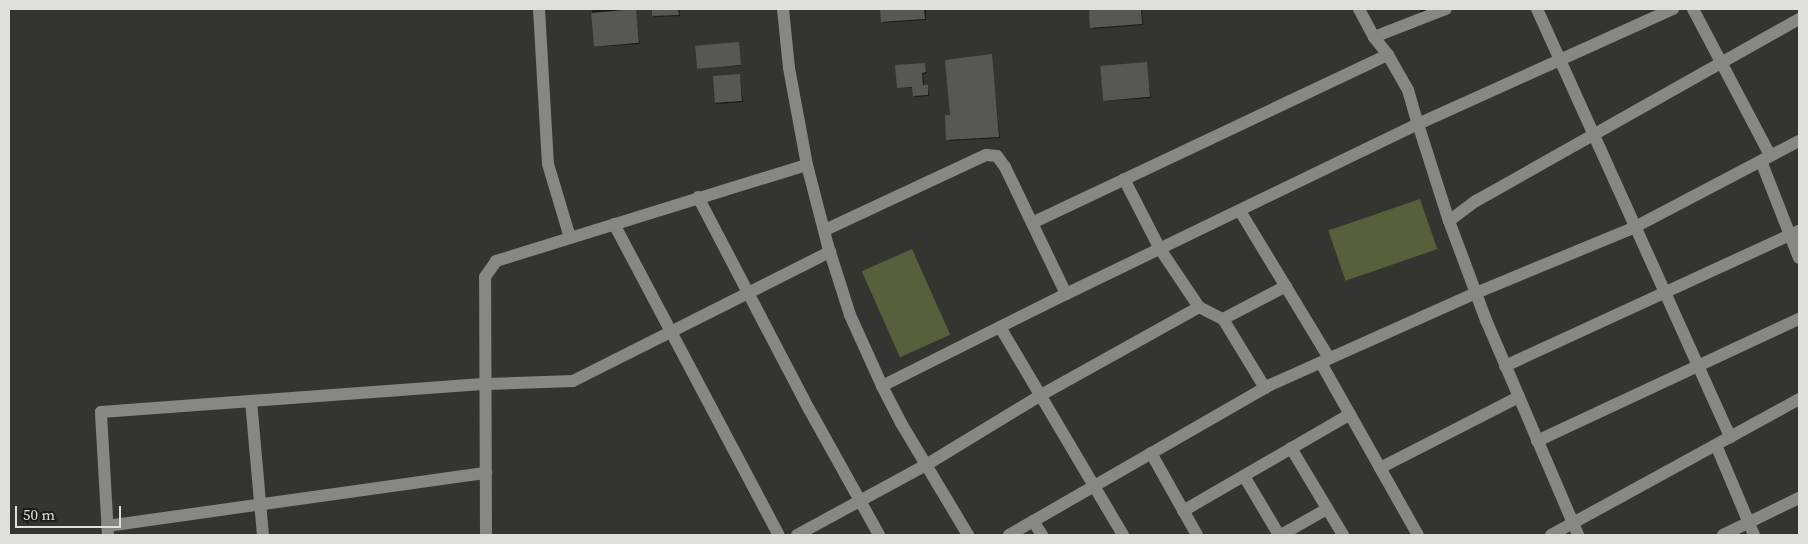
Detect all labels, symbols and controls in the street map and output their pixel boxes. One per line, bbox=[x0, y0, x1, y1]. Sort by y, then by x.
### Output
scale bar bbox=[18, 496, 124, 528]
text: 50 m bbox=[23, 504, 55, 525]

